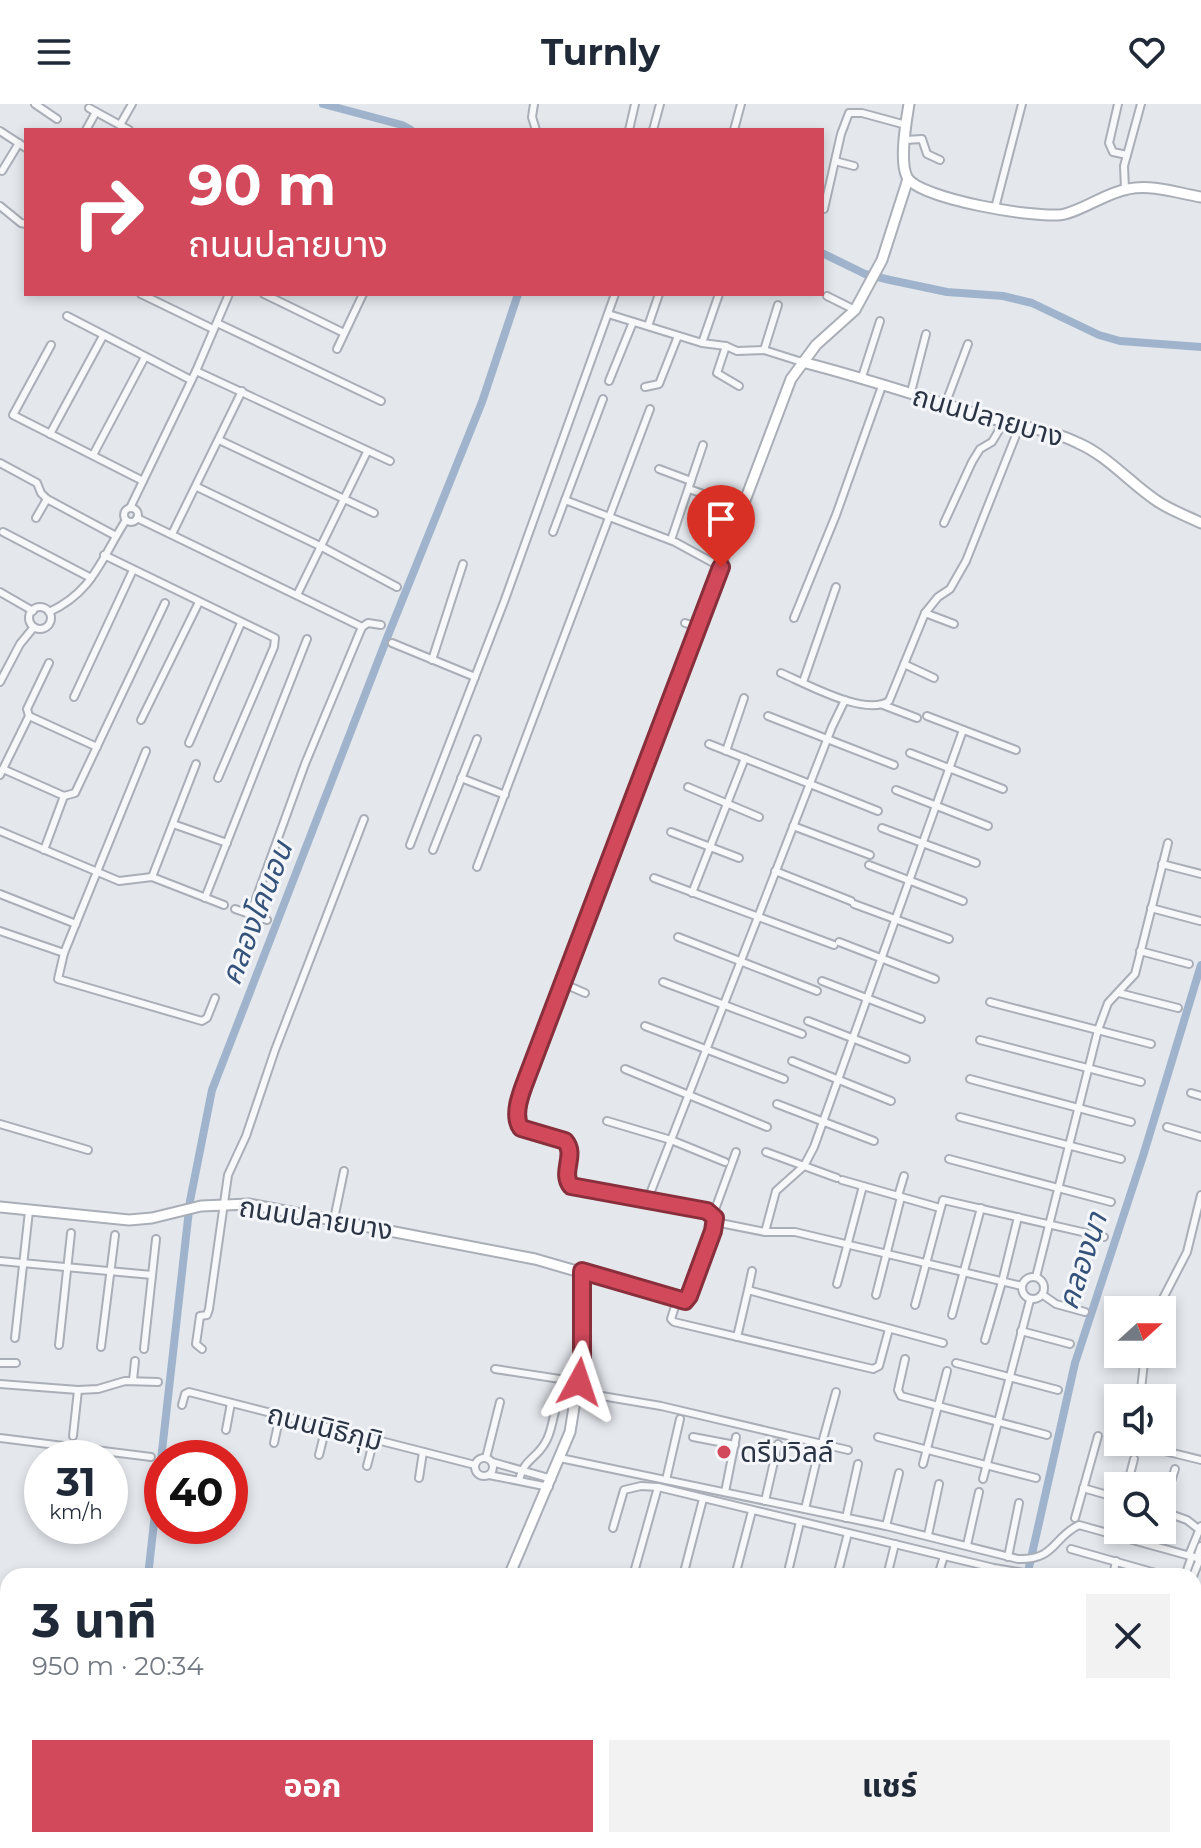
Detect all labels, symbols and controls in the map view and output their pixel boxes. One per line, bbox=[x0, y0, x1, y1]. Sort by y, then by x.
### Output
icon: menu bbox=[32, 30, 76, 74]
text: Turnly bbox=[541, 30, 660, 74]
icon: heart bbox=[1125, 30, 1169, 74]
text: 90 m bbox=[188, 151, 336, 219]
icon: right bbox=[56, 160, 160, 264]
text: ถนนปลายบาง bbox=[188, 222, 388, 266]
street label: ถนนปลายบาง bbox=[909, 378, 1067, 454]
pin bbox=[687, 485, 755, 567]
icon: arrive bbox=[699, 497, 743, 541]
water label: คลองโคนอน bbox=[212, 835, 301, 990]
street label: ถนนปลายบาง bbox=[237, 1189, 395, 1247]
water label: คลองนา bbox=[1049, 1206, 1116, 1314]
north arrow bbox=[1104, 1296, 1176, 1368]
map controls bbox=[1104, 1296, 1176, 1544]
position arrow bbox=[537, 1340, 621, 1424]
button: sound bbox=[1104, 1384, 1176, 1456]
street label: ถนนนิธิภุมิ bbox=[264, 1396, 386, 1458]
place label: ดรีมวิลล์ bbox=[740, 1435, 834, 1469]
speed limit sign: 40 bbox=[144, 1440, 248, 1544]
marker: ดรีมวิลล์ bbox=[715, 1443, 733, 1461]
text: 31 bbox=[56, 1457, 96, 1506]
button: search bbox=[1104, 1472, 1176, 1544]
text: km/h bbox=[49, 1500, 103, 1524]
text: 3 นาที bbox=[32, 1591, 157, 1649]
button: close bbox=[1086, 1594, 1170, 1678]
text: 950 m · 20:34 bbox=[32, 1650, 204, 1682]
button: ออก bbox=[32, 1740, 593, 1832]
button: แชร์ bbox=[609, 1740, 1170, 1832]

